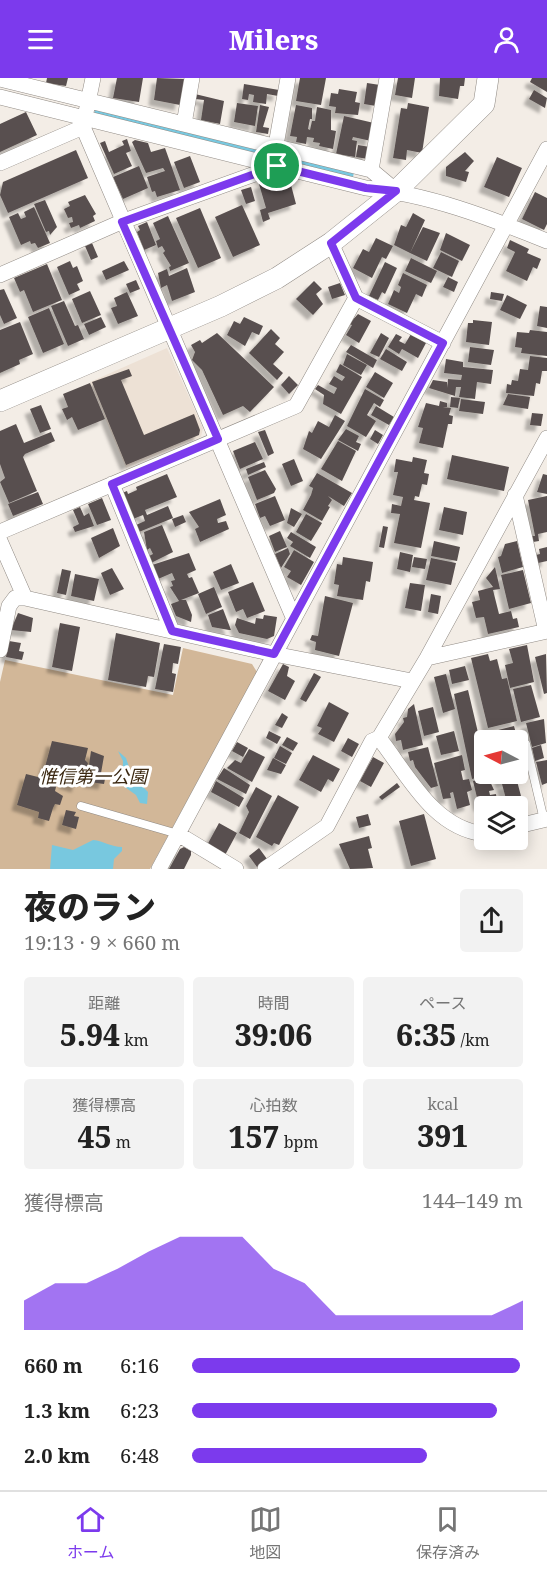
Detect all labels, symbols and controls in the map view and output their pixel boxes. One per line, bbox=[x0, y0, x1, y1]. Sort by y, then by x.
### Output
text: Milers bbox=[229, 21, 318, 58]
icon: menu bbox=[24, 23, 57, 56]
icon: person bbox=[490, 23, 523, 56]
pin bbox=[251, 140, 302, 191]
icon: arrive bbox=[260, 149, 293, 182]
north arrow bbox=[474, 730, 528, 784]
map controls bbox=[474, 730, 528, 850]
park label: 惟信第一公園 bbox=[39, 764, 150, 788]
button: layers bbox=[474, 796, 528, 850]
text: 夜のラン bbox=[24, 884, 156, 929]
button: share bbox=[460, 889, 523, 952]
text: 19:13 · 9 × 660 m bbox=[24, 929, 180, 956]
text: 距離 bbox=[88, 992, 120, 1014]
text: 時間 bbox=[257, 992, 290, 1014]
text: ペース bbox=[419, 992, 466, 1014]
text: 5.94 bbox=[60, 1014, 120, 1055]
text: 39:06 bbox=[235, 1014, 312, 1055]
text: 6:35 bbox=[396, 1014, 456, 1055]
text: km bbox=[120, 1029, 149, 1051]
text: /km bbox=[456, 1029, 490, 1051]
text: kcal bbox=[427, 1093, 458, 1115]
text: 獲得標高 bbox=[72, 1094, 136, 1116]
text: 心拍数 bbox=[249, 1094, 298, 1116]
text: 391 bbox=[417, 1115, 468, 1156]
text: 45 bbox=[78, 1116, 112, 1157]
text: 157 bbox=[229, 1116, 280, 1157]
text: m bbox=[112, 1131, 131, 1153]
text: bpm bbox=[280, 1131, 318, 1153]
text: 144–149 m bbox=[422, 1187, 523, 1214]
text: 獲得標高 bbox=[24, 1189, 104, 1216]
text: 660 m bbox=[24, 1352, 83, 1379]
text: 6:16 bbox=[120, 1352, 159, 1379]
text: 1.3 km bbox=[24, 1397, 90, 1424]
text: 6:23 bbox=[120, 1397, 159, 1424]
text: 2.0 km bbox=[24, 1442, 90, 1469]
text: 6:48 bbox=[120, 1442, 159, 1469]
tab: ホーム bbox=[67, 1503, 115, 1563]
tab: 地図 bbox=[249, 1503, 282, 1563]
tab: 保存済み bbox=[416, 1503, 480, 1563]

